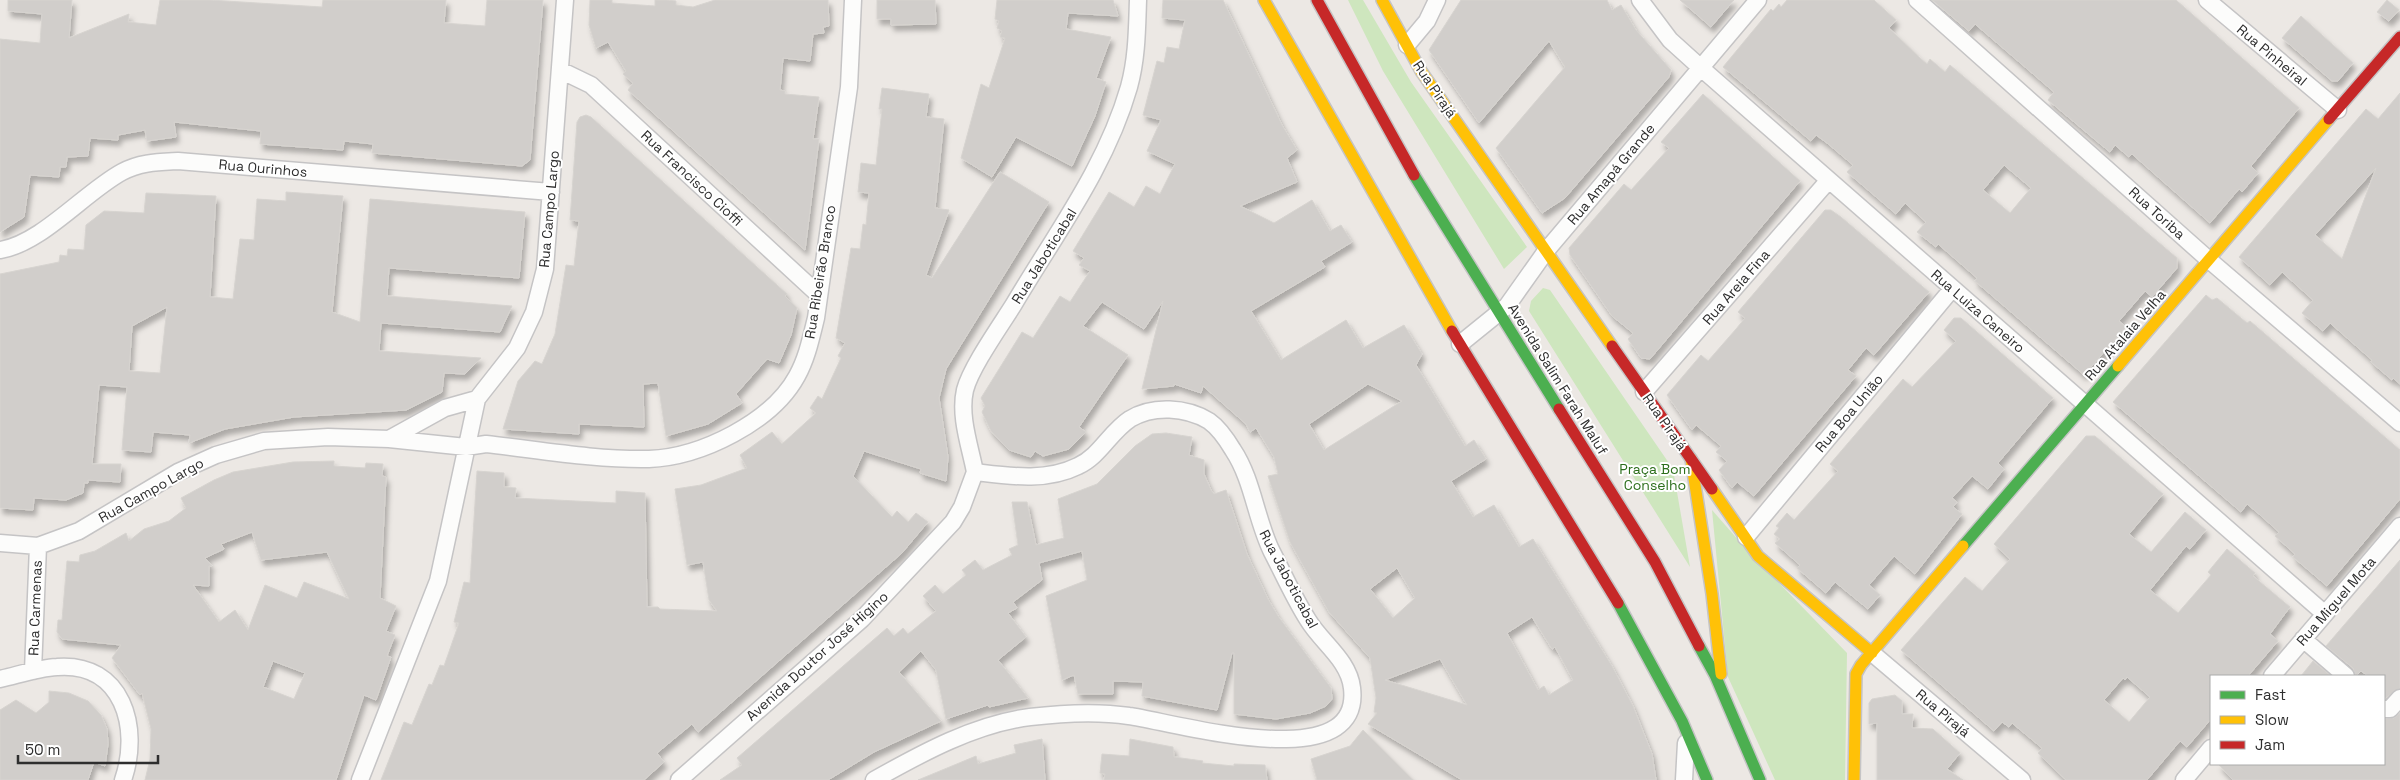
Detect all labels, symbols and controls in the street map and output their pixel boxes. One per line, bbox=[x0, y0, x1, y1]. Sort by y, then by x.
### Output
street label: Rua Pinheiral bbox=[2233, 20, 2311, 90]
street label: Rua Pirajá bbox=[1409, 57, 1461, 121]
street label: Rua Amapá Grande bbox=[1563, 120, 1659, 228]
street label: Rua Francisco Cioffi bbox=[637, 126, 747, 230]
street label: Rua Campo Largo bbox=[535, 150, 563, 268]
street label: Rua Ourinhos bbox=[218, 155, 308, 181]
street label: Rua Toriba bbox=[2125, 183, 2189, 243]
street label: Rua Ribeirão Branco bbox=[801, 204, 839, 340]
street label: Rua Jaboticabal bbox=[1007, 205, 1081, 307]
street label: Rua Areia Fina bbox=[1698, 246, 1774, 328]
street label: Rua Luiza Caneiro bbox=[1927, 265, 2029, 357]
street label: Rua Atalaia Velha bbox=[2081, 286, 2169, 384]
street label: Avenida Salim Farah Maluf bbox=[1504, 300, 1612, 458]
street label: Rua Boa União bbox=[1811, 370, 1887, 456]
street label: Rua Pirajá bbox=[1639, 390, 1691, 454]
street label: Rua Campo Largo bbox=[95, 454, 207, 526]
park label: Praça Bom Conselho bbox=[1619, 460, 1691, 494]
street label: Rua Jaboticabal bbox=[1255, 527, 1323, 631]
street label: Rua Miguel Mota bbox=[2292, 553, 2380, 649]
street label: Rua Carmenas bbox=[24, 560, 46, 656]
street label: Avenida Doutor José Higino bbox=[742, 587, 892, 725]
legend bbox=[2210, 675, 2385, 765]
street label: Rua Pirajá bbox=[1912, 685, 1974, 741]
text: Fast bbox=[2255, 685, 2286, 704]
text: Slow bbox=[2255, 710, 2289, 729]
scale bar bbox=[18, 732, 158, 764]
text: Jam bbox=[2255, 735, 2285, 754]
text: 50 m bbox=[25, 740, 60, 759]

